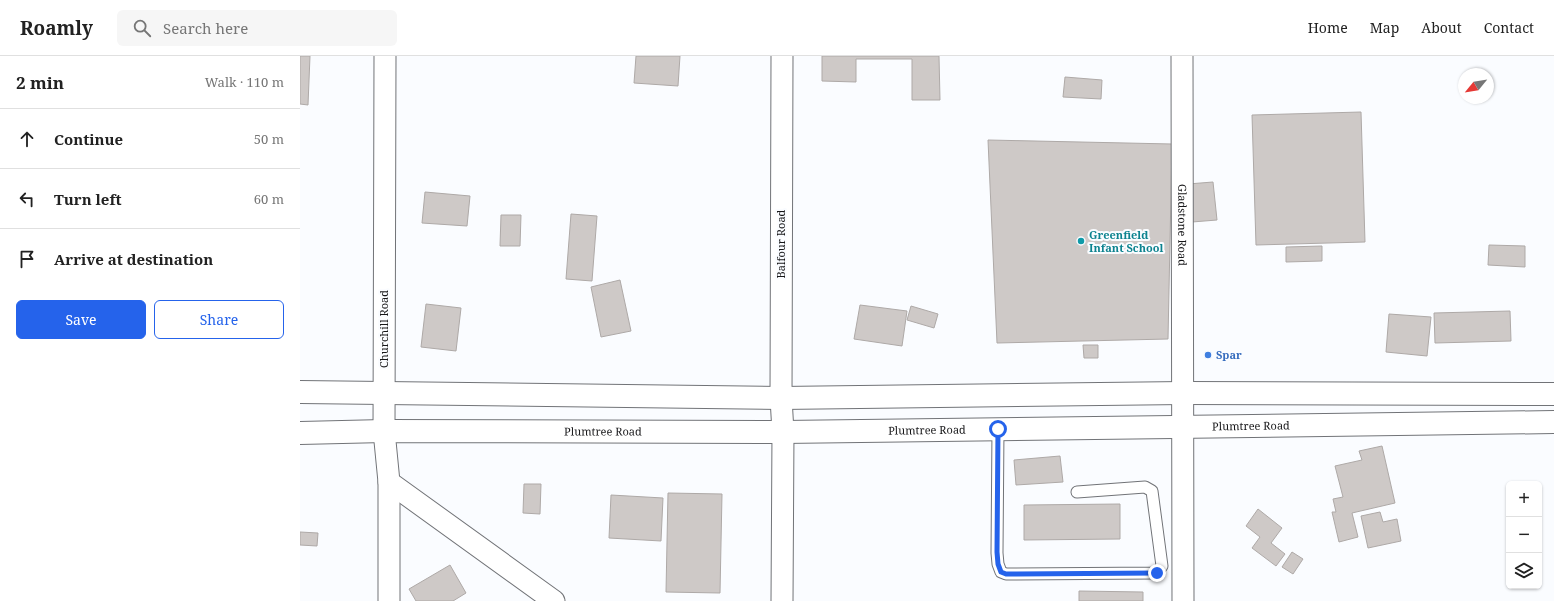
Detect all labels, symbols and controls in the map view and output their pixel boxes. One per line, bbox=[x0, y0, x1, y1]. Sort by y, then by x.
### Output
search box bbox=[117, 10, 397, 46]
text: Roamly bbox=[20, 15, 93, 41]
icon: search bbox=[131, 17, 153, 39]
text: Search here bbox=[163, 18, 248, 38]
text: Home bbox=[1308, 18, 1348, 37]
text: Map bbox=[1370, 18, 1399, 37]
text: About bbox=[1421, 18, 1462, 37]
text: Contact bbox=[1484, 18, 1534, 37]
north arrow bbox=[1458, 68, 1494, 104]
text: 2 min bbox=[16, 71, 64, 94]
text: Walk · 110 m bbox=[205, 73, 284, 91]
icon: ahead bbox=[16, 128, 38, 150]
text: Continue bbox=[54, 129, 123, 149]
text: 50 m bbox=[254, 130, 284, 148]
street label: Gladstone Road bbox=[1175, 184, 1190, 266]
icon: left bbox=[16, 188, 38, 210]
text: Turn left bbox=[54, 189, 122, 209]
text: 60 m bbox=[254, 190, 284, 208]
street label: Balfour Road bbox=[773, 209, 788, 278]
place label: Greenfield Infant School bbox=[1089, 227, 1163, 255]
marker: Greenfield Infant School bbox=[1076, 236, 1086, 246]
icon: arrive bbox=[16, 248, 38, 270]
text: Arrive at destination bbox=[54, 249, 213, 269]
street label: Churchill Road bbox=[376, 290, 391, 368]
button: Save bbox=[16, 300, 146, 339]
button: Share bbox=[154, 300, 284, 339]
place label: Spar bbox=[1216, 347, 1242, 362]
marker: Spar bbox=[1203, 350, 1213, 360]
street label: Plumtree Road bbox=[1212, 417, 1290, 433]
route start bbox=[989, 420, 1007, 438]
street label: Plumtree Road bbox=[888, 422, 966, 438]
street label: Plumtree Road bbox=[564, 423, 642, 439]
map controls bbox=[1506, 481, 1542, 589]
button: + bbox=[1506, 481, 1542, 517]
button: − bbox=[1506, 517, 1542, 553]
button: layers bbox=[1506, 553, 1542, 589]
route end bbox=[1148, 564, 1166, 582]

